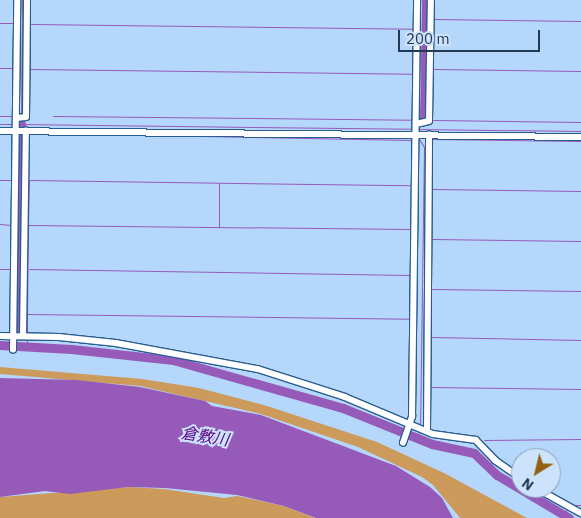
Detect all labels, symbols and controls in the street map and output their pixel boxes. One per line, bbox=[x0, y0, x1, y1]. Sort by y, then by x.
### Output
scale bar bbox=[401, 20, 544, 52]
text: 200 m bbox=[406, 29, 450, 48]
water label: 倉敷川 bbox=[180, 423, 230, 449]
north arrow bbox=[511, 448, 561, 498]
text: N bbox=[518, 474, 537, 495]

